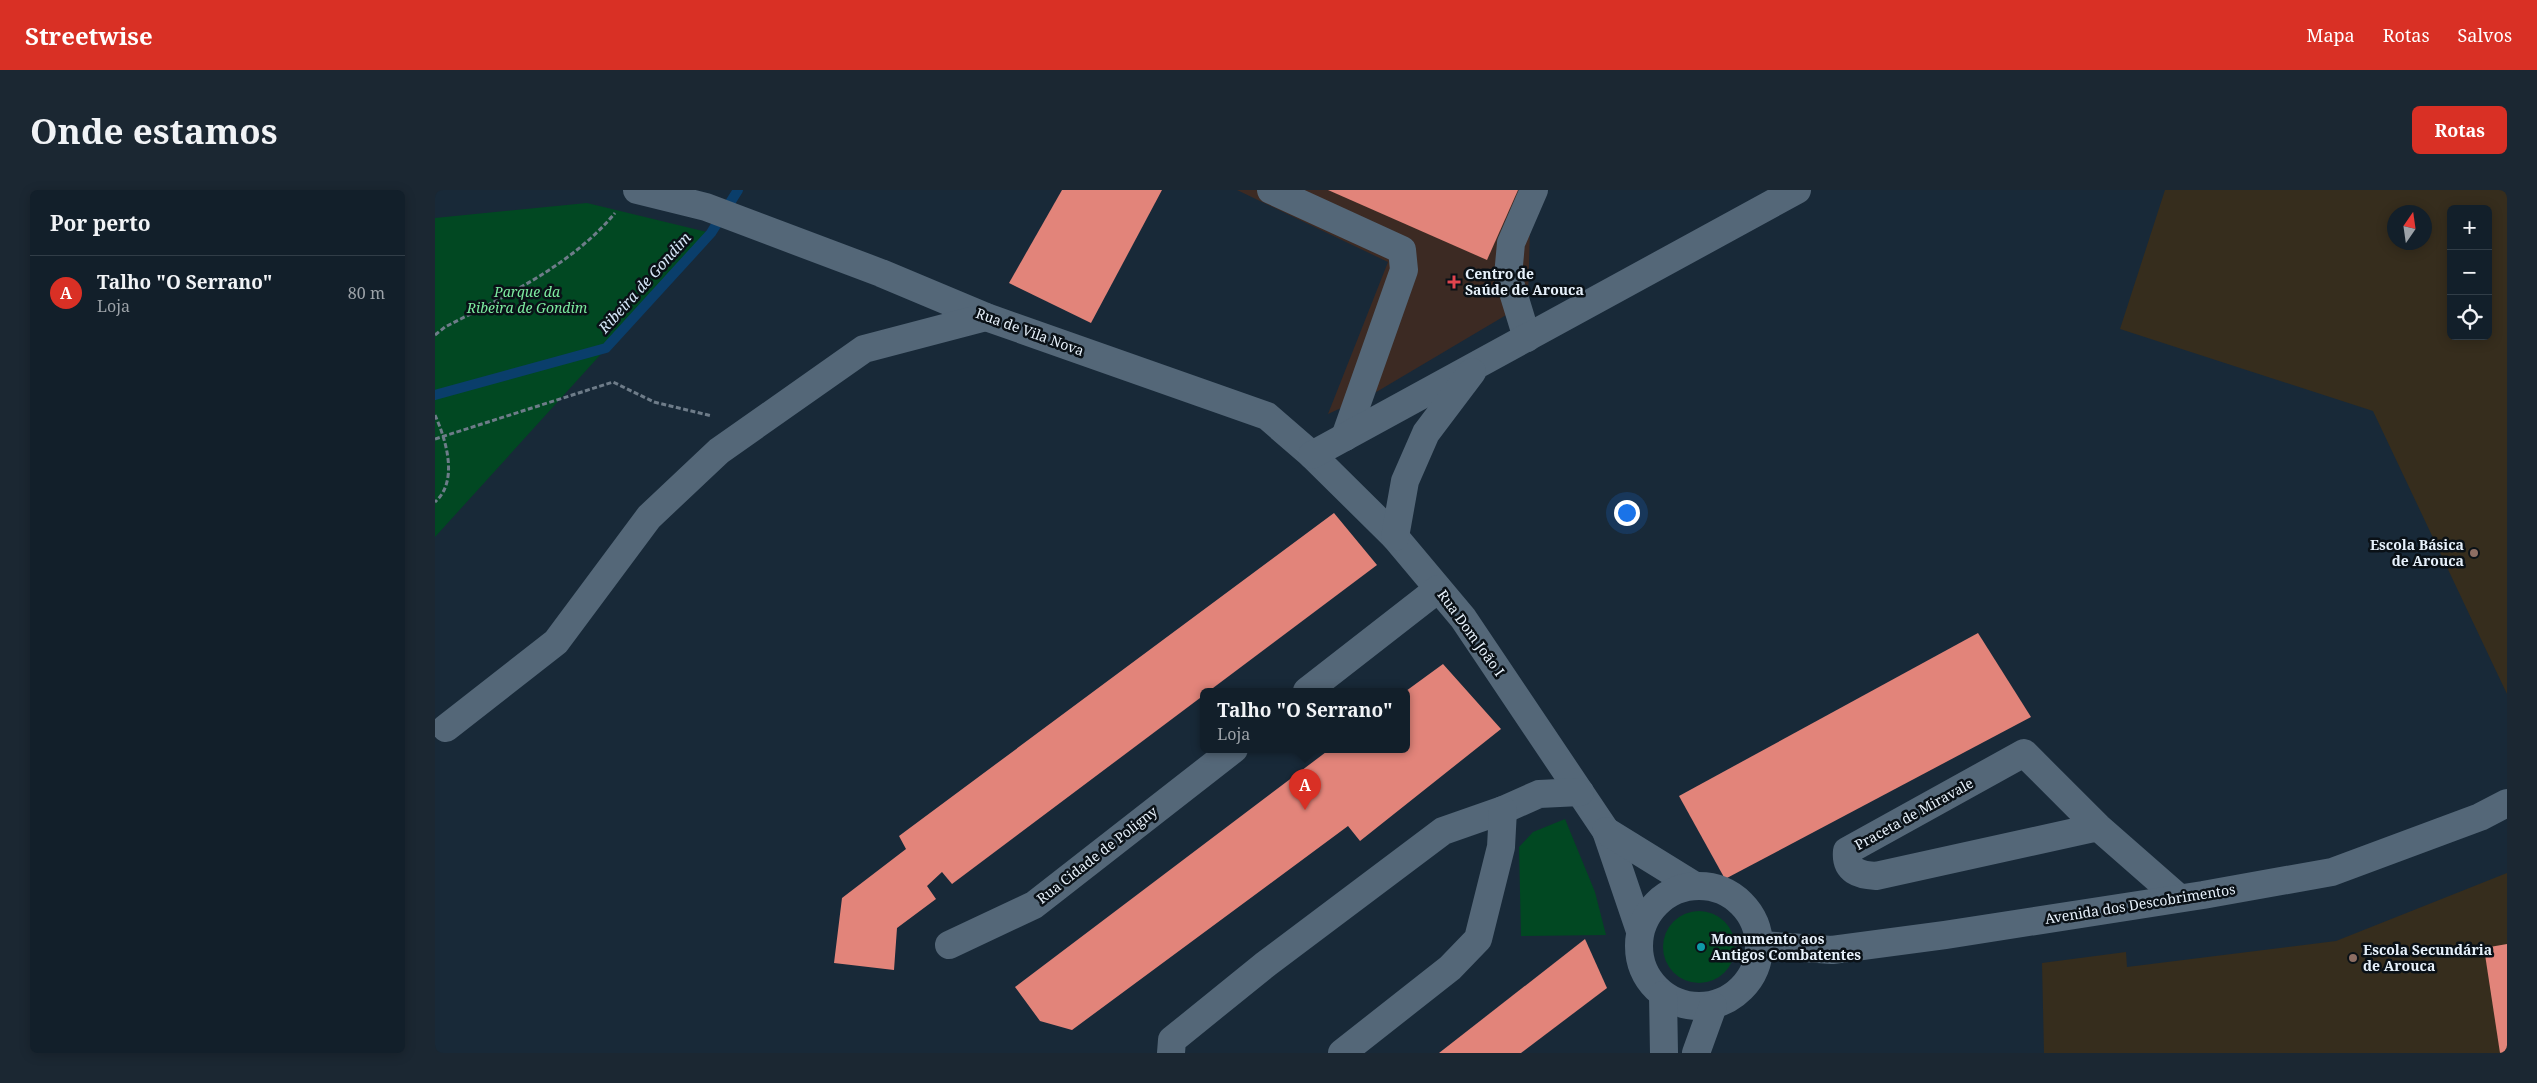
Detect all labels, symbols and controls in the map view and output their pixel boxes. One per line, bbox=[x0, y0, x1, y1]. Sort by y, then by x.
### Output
text: Streetwise bbox=[25, 19, 153, 52]
text: Mapa bbox=[2307, 23, 2355, 47]
text: Rotas bbox=[2383, 23, 2430, 47]
text: Salvos bbox=[2458, 23, 2512, 47]
button: Rotas bbox=[2412, 106, 2507, 154]
text: Onde estamos bbox=[30, 107, 278, 154]
north arrow bbox=[2387, 205, 2432, 250]
map controls bbox=[2447, 205, 2492, 340]
button: + bbox=[2447, 205, 2492, 250]
text: Por perto bbox=[50, 209, 151, 237]
water label: Ribeira de Gondim bbox=[593, 227, 695, 338]
button: − bbox=[2447, 250, 2492, 295]
place label: Centro de Saúde de Arouca bbox=[1465, 264, 1584, 299]
text: Talho "O Serrano" bbox=[97, 269, 273, 295]
marker: Centro de Saúde de Arouca bbox=[1447, 275, 1461, 289]
text: A bbox=[60, 282, 72, 304]
text: 80 m bbox=[348, 282, 385, 304]
park label: Parque da Ribeira de Gondim bbox=[466, 282, 588, 317]
text: Loja bbox=[97, 295, 130, 317]
button: locate bbox=[2447, 295, 2492, 340]
street label: Rua de Vila Nova bbox=[973, 303, 1087, 360]
your location bbox=[1614, 500, 1640, 526]
place label: Escola Básica de Arouca bbox=[2370, 535, 2464, 570]
marker: Escola Básica de Arouca bbox=[2468, 547, 2480, 559]
street label: Rua Dom João I bbox=[1434, 586, 1509, 680]
popup bbox=[1200, 688, 1410, 753]
text: Talho "O Serrano" bbox=[1217, 697, 1393, 723]
text: Loja bbox=[1217, 723, 1250, 745]
pin: A bbox=[1289, 769, 1321, 810]
street label: Praceta de Miravale bbox=[1851, 773, 1976, 854]
street label: Rua Cidade de Poligny bbox=[1032, 801, 1161, 908]
street label: Avenida dos Descobrimentos bbox=[2043, 879, 2237, 928]
place label: Monumento aos Antigos Combatentes bbox=[1711, 929, 1861, 964]
place label: Escola Secundária de Arouca bbox=[2363, 940, 2492, 975]
marker: Monumento aos Antigos Combatentes bbox=[1695, 941, 1707, 953]
marker: Escola Secundária de Arouca bbox=[2347, 952, 2359, 964]

